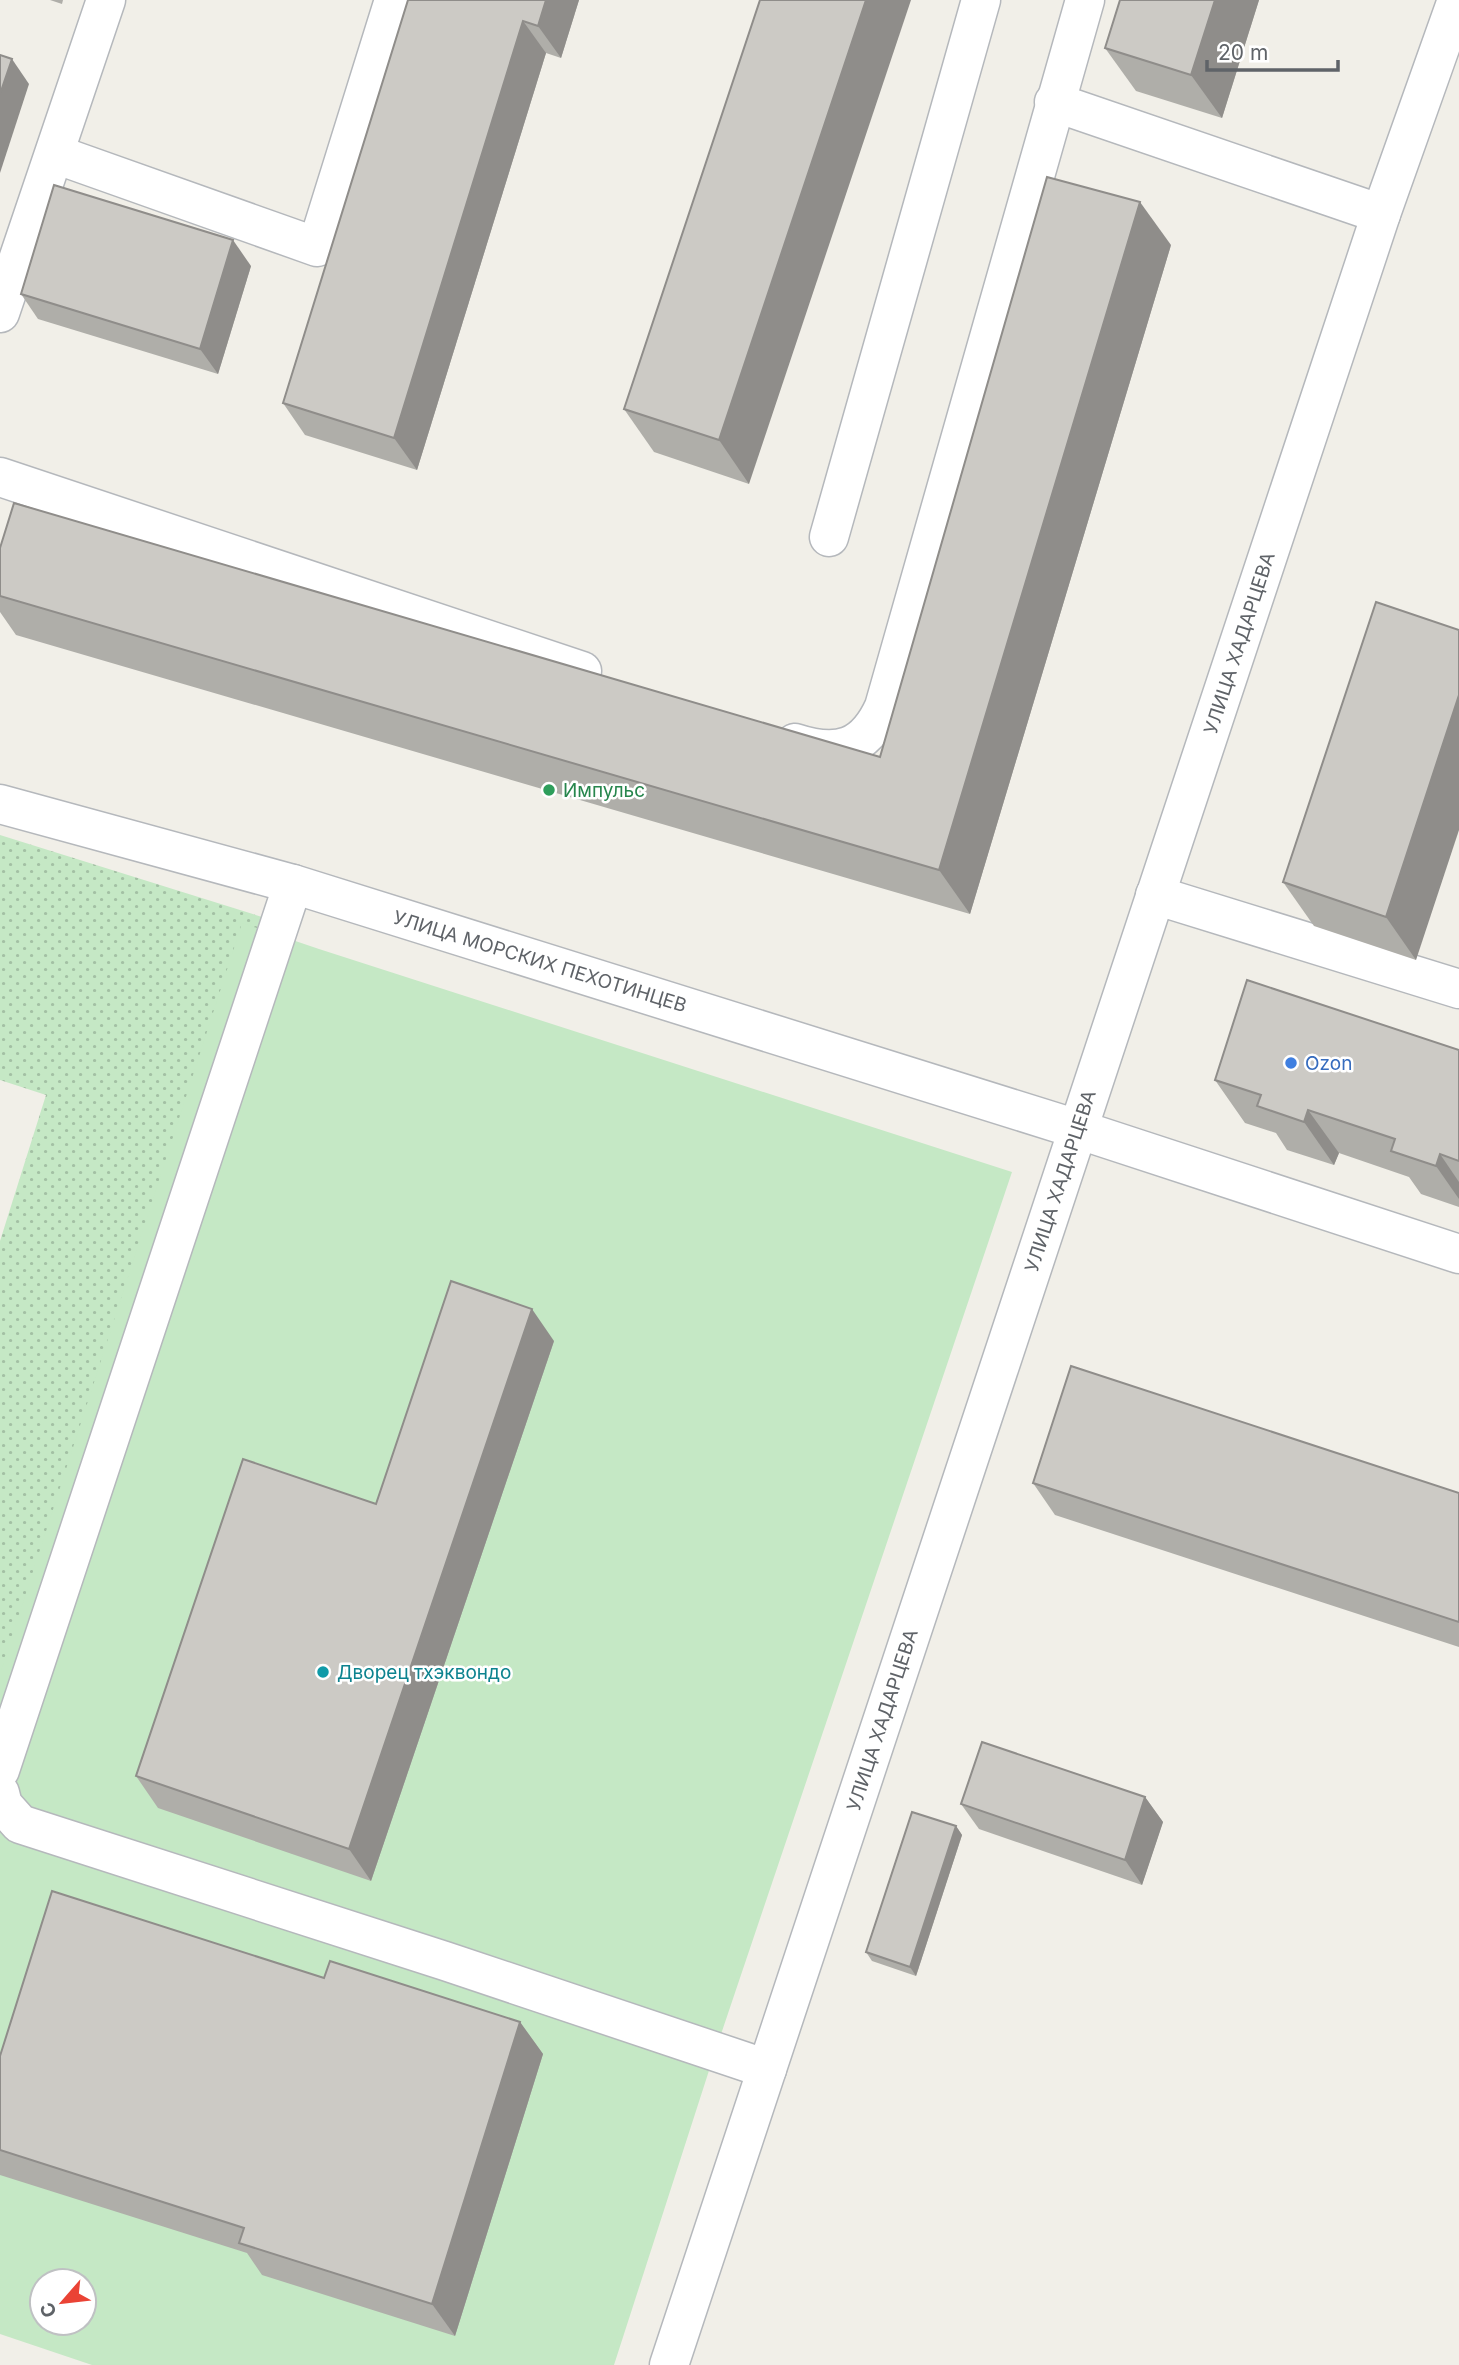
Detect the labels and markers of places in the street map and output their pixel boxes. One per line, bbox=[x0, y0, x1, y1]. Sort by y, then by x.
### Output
place label: Импульс bbox=[563, 779, 645, 802]
marker: Импульс bbox=[541, 782, 557, 798]
place label: Ozon bbox=[1305, 1052, 1352, 1075]
marker: Ozon bbox=[1283, 1055, 1299, 1071]
place label: Дворец тхэквондо bbox=[337, 1661, 511, 1684]
marker: Дворец тхэквондо bbox=[315, 1664, 331, 1680]

